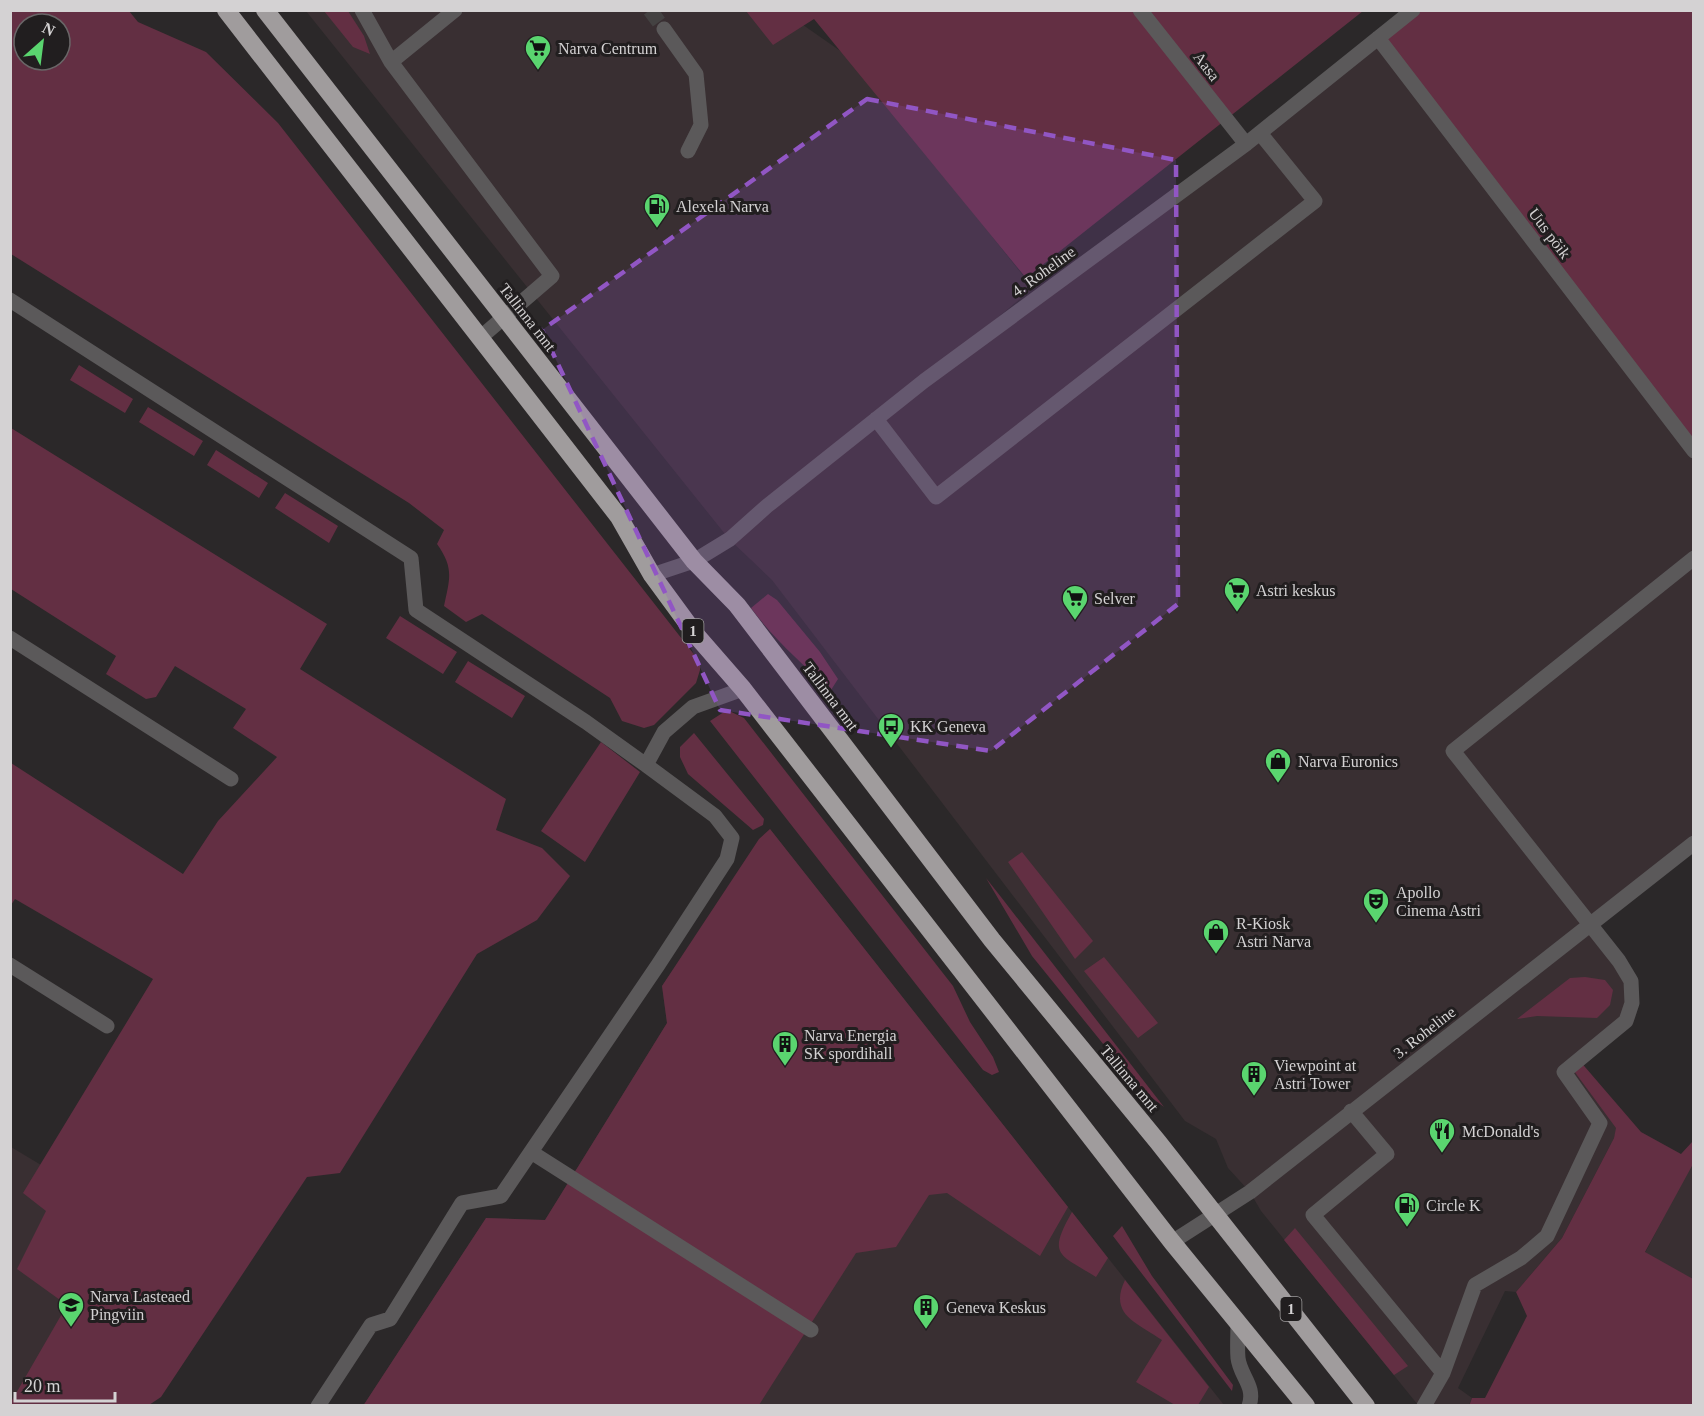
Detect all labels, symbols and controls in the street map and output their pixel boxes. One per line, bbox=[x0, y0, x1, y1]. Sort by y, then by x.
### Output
north arrow bbox=[12, 12, 72, 72]
text: N bbox=[40, 19, 58, 40]
supermarket icon: Narva Centrum bbox=[523, 33, 553, 71]
place label: Narva Centrum bbox=[558, 40, 658, 57]
street label: Aasa bbox=[1190, 48, 1223, 84]
fuel station icon: Alexela Narva bbox=[642, 191, 672, 229]
place label: Alexela Narva bbox=[676, 198, 769, 215]
street label: Uus põik bbox=[1524, 205, 1574, 262]
street label: 4. Roheline bbox=[1008, 243, 1078, 300]
street label: Tallinna mnt bbox=[496, 280, 560, 355]
supermarket icon: Astri keskus bbox=[1222, 575, 1252, 613]
place label: Astri keskus bbox=[1256, 582, 1336, 599]
supermarket icon: Selver bbox=[1060, 583, 1090, 621]
place label: Selver bbox=[1094, 590, 1136, 607]
road number: 1 bbox=[682, 619, 704, 643]
street label: Tallinna mnt bbox=[799, 659, 862, 734]
bus stop icon: KK Geneva bbox=[876, 711, 906, 749]
place label: KK Geneva bbox=[910, 718, 986, 735]
shop icon: Narva Euronics bbox=[1263, 746, 1293, 784]
place label: Narva Euronics bbox=[1298, 753, 1398, 770]
place label: Apollo Cinema Astri bbox=[1396, 884, 1481, 919]
theatre icon: Apollo Cinema Astri bbox=[1361, 886, 1391, 924]
place label: R-Kiosk Astri Narva bbox=[1236, 915, 1311, 950]
shop icon: R-Kiosk Astri Narva bbox=[1201, 917, 1231, 955]
street label: 3. Roheline bbox=[1390, 1003, 1459, 1062]
place label: Narva Energia SK spordihall bbox=[804, 1027, 897, 1063]
building icon: Narva Energia SK spordihall bbox=[770, 1029, 800, 1067]
street label: Tallinna mnt bbox=[1097, 1042, 1163, 1115]
place label: Viewpoint at Astri Tower bbox=[1274, 1057, 1357, 1092]
building icon: Viewpoint at Astri Tower bbox=[1239, 1059, 1269, 1097]
restaurant icon: McDonald's bbox=[1427, 1116, 1457, 1154]
place label: McDonald's bbox=[1462, 1123, 1540, 1140]
fuel station icon: Circle K bbox=[1392, 1190, 1422, 1228]
place label: Circle K bbox=[1426, 1197, 1481, 1214]
place label: Narva Lasteaed Pingviin bbox=[90, 1288, 190, 1324]
school or university icon: Narva Lasteaed Pingviin bbox=[56, 1290, 86, 1328]
building icon: Geneva Keskus bbox=[911, 1292, 941, 1330]
road number: 1 bbox=[1280, 1297, 1302, 1321]
place label: Geneva Keskus bbox=[946, 1299, 1046, 1316]
scale bar bbox=[15, 1365, 116, 1403]
text: 20 m bbox=[24, 1376, 61, 1396]

